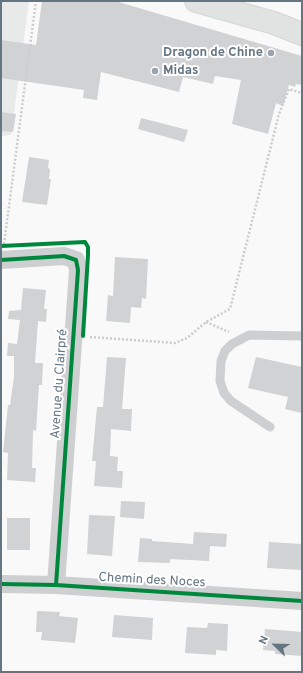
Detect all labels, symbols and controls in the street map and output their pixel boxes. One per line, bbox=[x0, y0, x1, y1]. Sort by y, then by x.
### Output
place label: Dragon de Chine bbox=[163, 45, 263, 61]
marker: Dragon de Chine bbox=[266, 48, 276, 58]
place label: Midas bbox=[163, 63, 198, 79]
marker: Midas bbox=[150, 66, 160, 76]
street label: Avenue du Clairpré bbox=[48, 329, 72, 439]
street label: Chemin des Noces bbox=[98, 570, 206, 592]
north arrow bbox=[255, 625, 295, 665]
text: N bbox=[256, 634, 272, 647]

